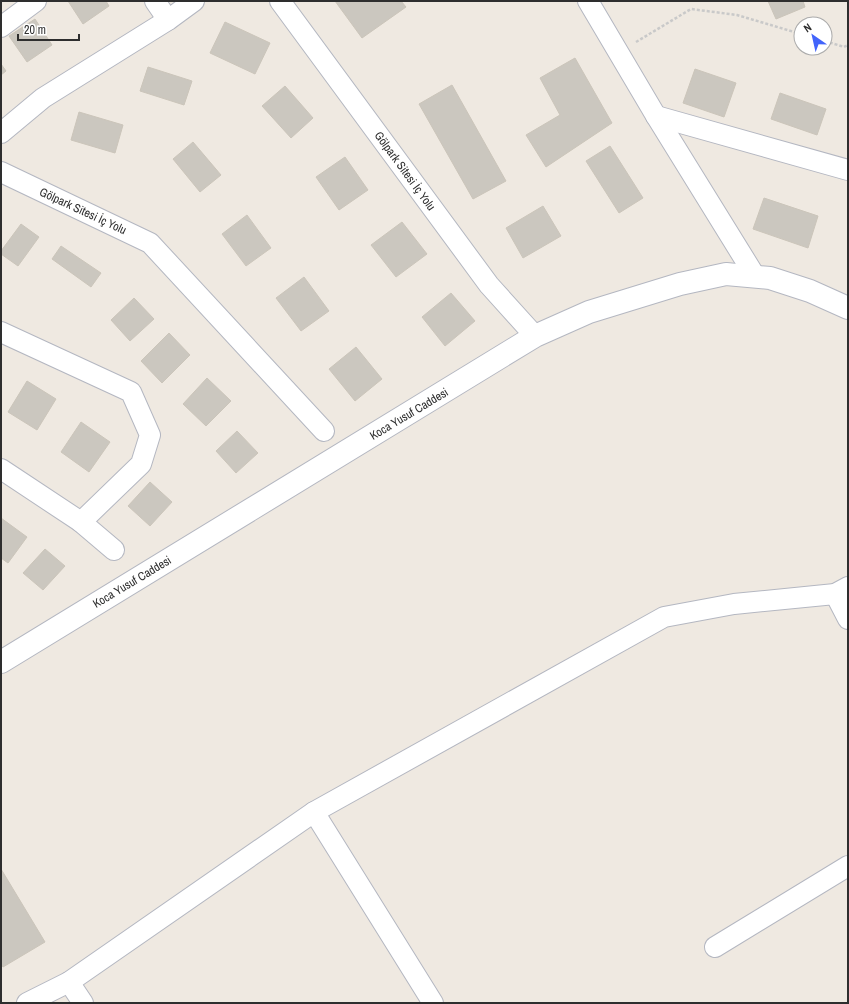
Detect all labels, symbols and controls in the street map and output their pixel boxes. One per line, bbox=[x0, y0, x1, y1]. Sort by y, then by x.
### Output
scale bar bbox=[18, 16, 79, 42]
north arrow bbox=[793, 16, 833, 56]
text: N bbox=[801, 20, 814, 35]
text: 20 m bbox=[24, 22, 46, 38]
street label: Gölpark Sitesi İç Yolu bbox=[371, 128, 439, 214]
street label: Gölpark Sitesi İç Yolu bbox=[37, 184, 129, 238]
street label: Koca Yusuf Caddesi bbox=[367, 384, 451, 444]
street label: Koca Yusuf Caddesi bbox=[90, 552, 174, 612]

